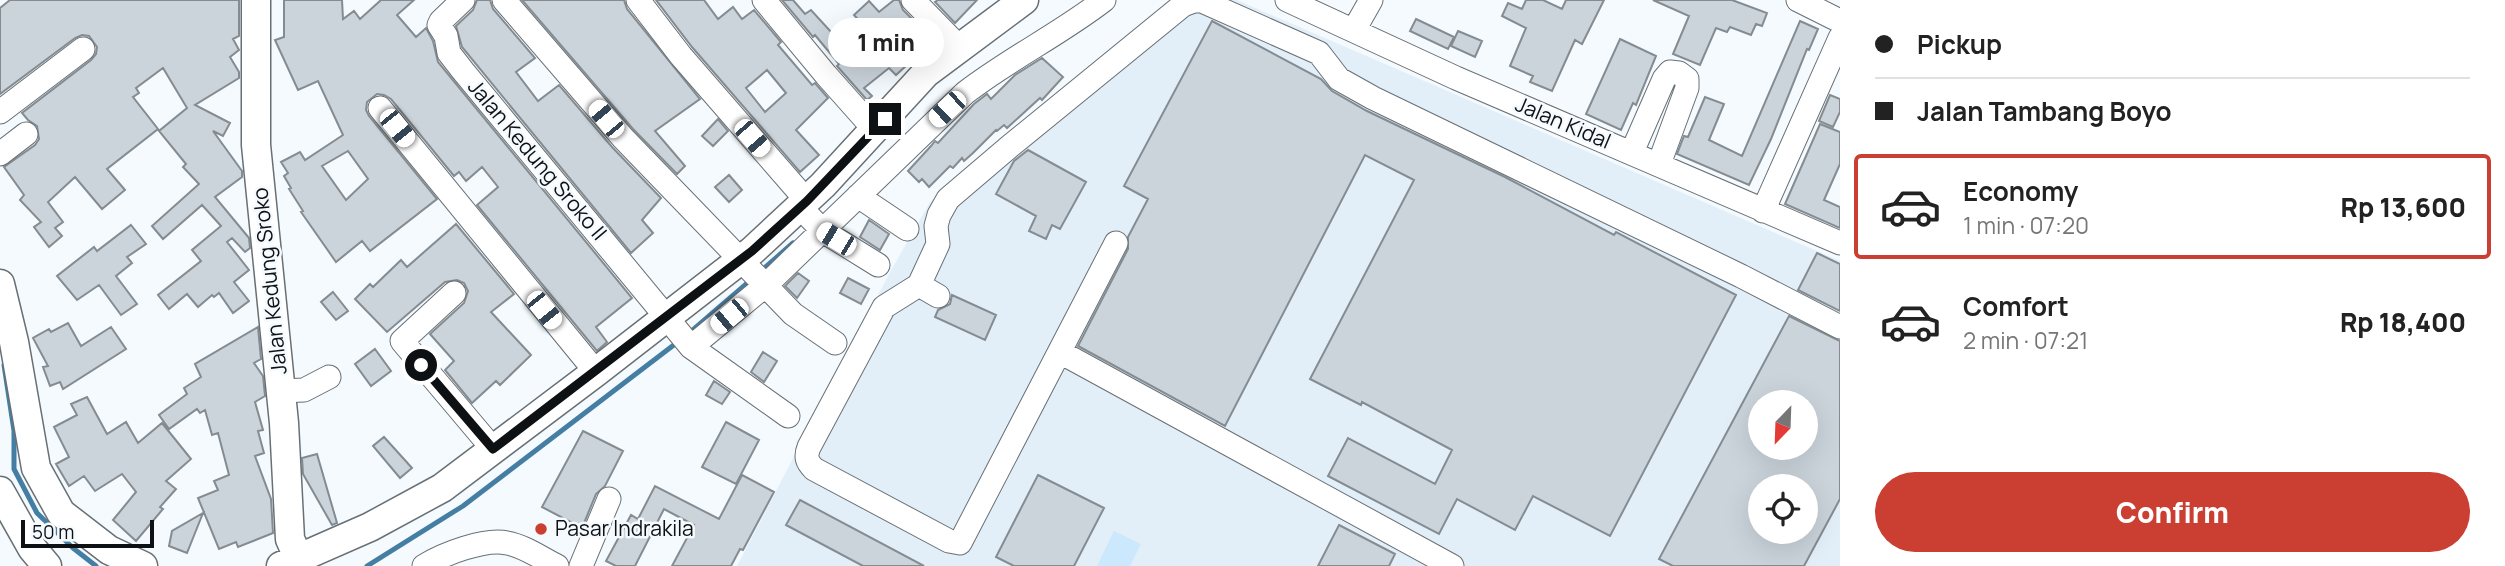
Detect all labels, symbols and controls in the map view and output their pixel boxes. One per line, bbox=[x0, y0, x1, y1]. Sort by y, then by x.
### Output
callout: 1 min bbox=[827, 18, 943, 66]
text: 1 min bbox=[857, 26, 915, 58]
text: Pickup bbox=[1917, 26, 2002, 62]
street label: Jalan Kedung Sroko II bbox=[462, 73, 613, 246]
car bbox=[925, 87, 970, 131]
street label: Jalan Kidal bbox=[1511, 89, 1615, 155]
text: Jalan Tambang Boyo bbox=[1917, 93, 2172, 129]
car bbox=[585, 96, 628, 142]
route end bbox=[869, 103, 901, 135]
car bbox=[376, 105, 419, 151]
car bbox=[731, 115, 774, 161]
text: Economy bbox=[1963, 173, 2078, 209]
icon: car bbox=[1879, 175, 1942, 238]
street label: Jalan Kedung Sroko bbox=[245, 186, 293, 376]
text: Rp 13,600 bbox=[2341, 189, 2466, 225]
text: 1 min · 07:20 bbox=[1963, 209, 2089, 241]
car bbox=[813, 219, 860, 259]
car bbox=[523, 287, 566, 333]
text: Comfort bbox=[1963, 288, 2069, 324]
icon: car bbox=[1879, 290, 1942, 353]
car bbox=[707, 294, 752, 338]
text: Rp 18,400 bbox=[2340, 304, 2466, 340]
text: 2 min · 07:21 bbox=[1963, 324, 2088, 356]
route start bbox=[405, 349, 437, 381]
north arrow bbox=[1748, 390, 1818, 460]
map controls bbox=[1748, 390, 1818, 544]
button: Confirm bbox=[1875, 472, 2470, 552]
button: locate bbox=[1748, 474, 1818, 544]
place label: Pasar Indrakila bbox=[555, 514, 694, 542]
scale bar bbox=[21, 517, 154, 549]
text: 50 m bbox=[32, 519, 74, 545]
marker: Pasar Indrakila bbox=[533, 521, 549, 537]

